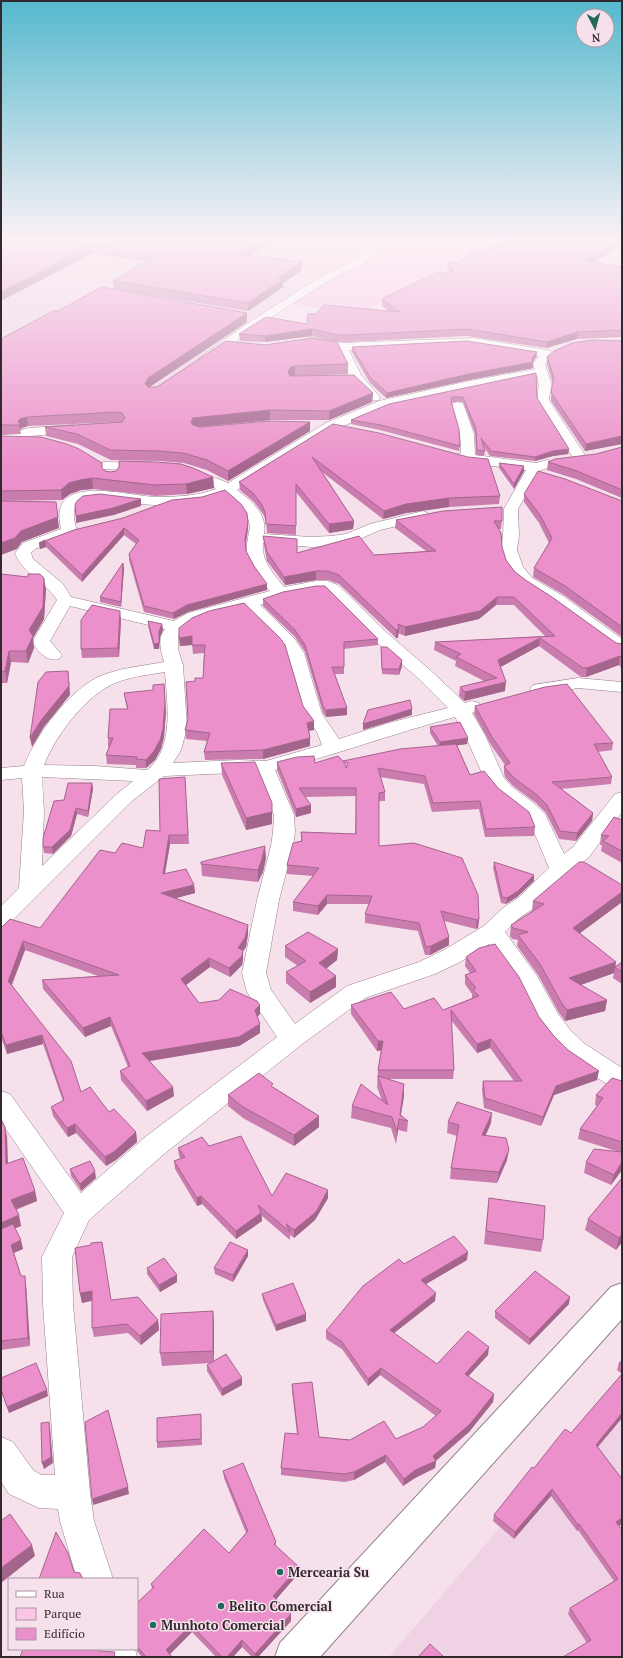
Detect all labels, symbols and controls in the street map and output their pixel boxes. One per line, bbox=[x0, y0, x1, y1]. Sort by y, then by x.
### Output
north arrow bbox=[575, 8, 615, 48]
text: N bbox=[591, 31, 601, 45]
place label: Mercearia Su bbox=[288, 1563, 369, 1581]
marker: Mercearia Su bbox=[275, 1567, 285, 1577]
legend bbox=[8, 1578, 138, 1650]
text: Rua bbox=[44, 1586, 65, 1601]
place label: Belito Comercial bbox=[229, 1597, 332, 1615]
marker: Belito Comercial bbox=[216, 1601, 226, 1611]
text: Parque bbox=[44, 1606, 81, 1621]
place label: Munhoto Comercial bbox=[161, 1616, 285, 1634]
marker: Munhoto Comercial bbox=[148, 1620, 158, 1630]
text: Edifício bbox=[44, 1626, 85, 1641]

